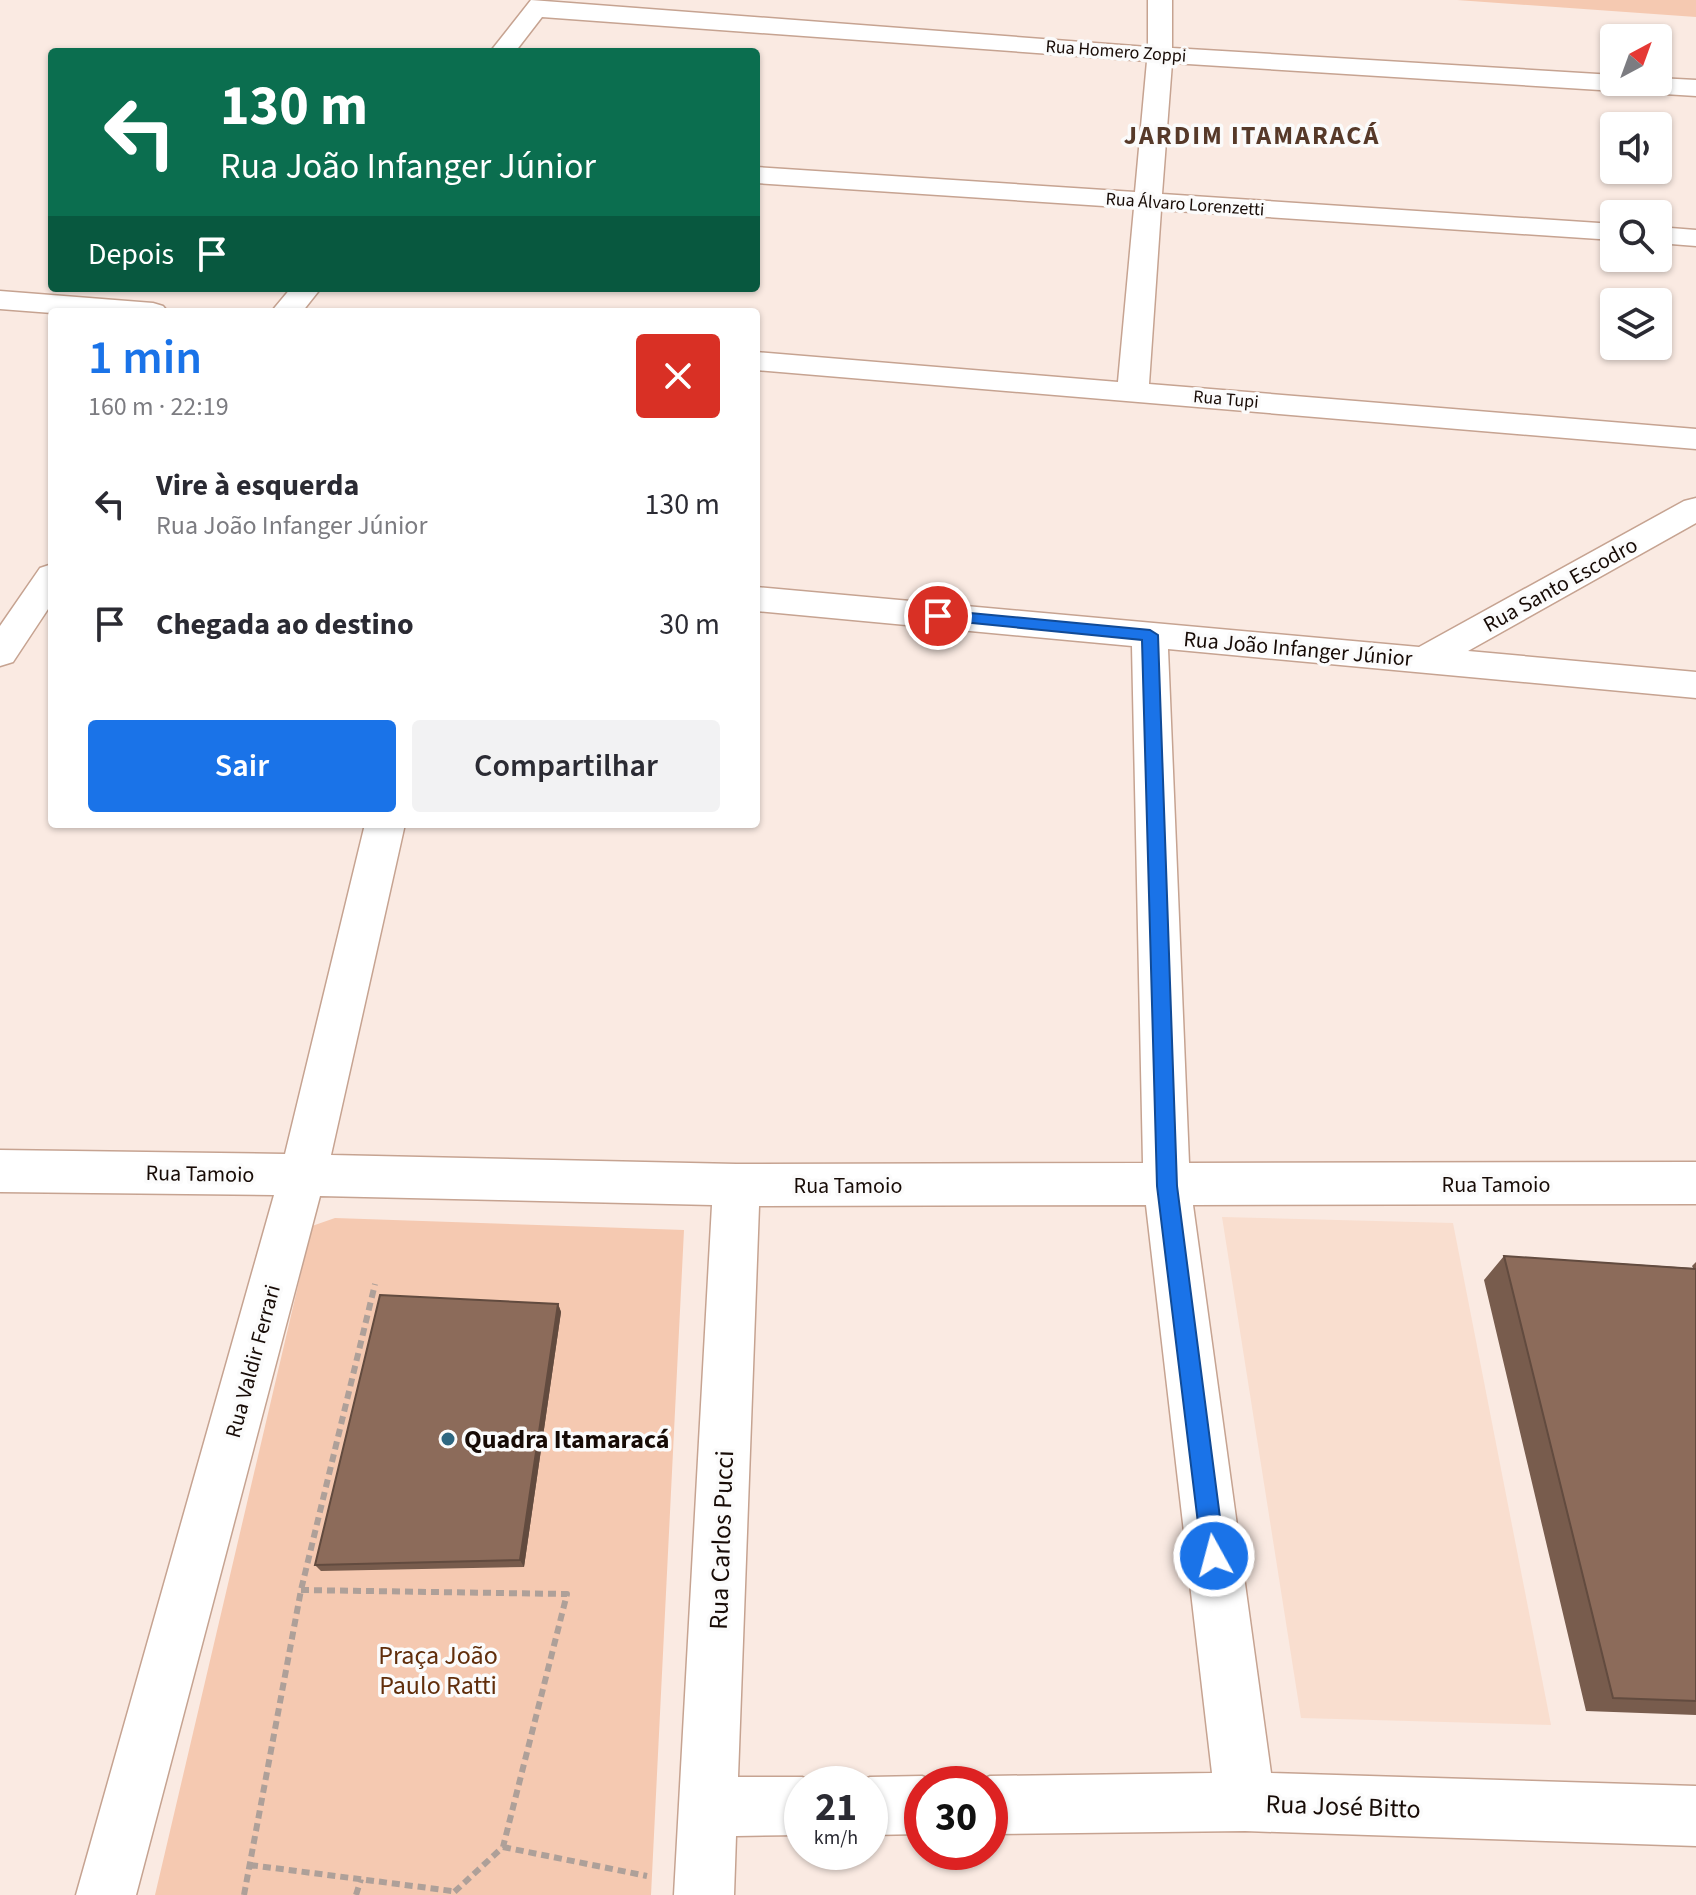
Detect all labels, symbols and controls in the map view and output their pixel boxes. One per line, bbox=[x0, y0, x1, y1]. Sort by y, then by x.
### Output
north arrow bbox=[1600, 24, 1672, 96]
map controls bbox=[1600, 24, 1672, 360]
street label: Rua Homero Zoppi bbox=[1045, 34, 1187, 69]
text: 130 m bbox=[220, 67, 368, 146]
icon: left bbox=[88, 80, 192, 184]
button: sound bbox=[1600, 112, 1672, 184]
district label: JARDIM ITAMARACÁ bbox=[1124, 117, 1380, 154]
text: Rua João Infanger Júnior bbox=[220, 141, 596, 192]
street label: Rua Álvaro Lorenzetti bbox=[1105, 186, 1265, 223]
button: search bbox=[1600, 200, 1672, 272]
icon: arrive bbox=[190, 232, 234, 276]
text: Depois bbox=[88, 233, 174, 276]
button: layers bbox=[1600, 288, 1672, 360]
text: 1 min bbox=[88, 324, 202, 392]
button: close bbox=[636, 334, 720, 418]
street label: Rua Tupi bbox=[1192, 384, 1260, 415]
text: 160 m · 22:19 bbox=[88, 388, 229, 425]
text: Vire à esquerda bbox=[156, 464, 359, 507]
icon: left bbox=[88, 482, 132, 526]
text: 130 m bbox=[644, 483, 720, 526]
text: Rua João Infanger Júnior bbox=[156, 507, 427, 544]
street label: Rua Santo Escodro bbox=[1477, 529, 1644, 641]
pin bbox=[904, 582, 972, 650]
icon: arrive bbox=[916, 594, 960, 638]
icon: arrive bbox=[88, 602, 132, 646]
text: Chegada ao destino bbox=[156, 603, 414, 646]
text: 30 m bbox=[659, 603, 720, 646]
street label: Rua João Infanger Júnior bbox=[1182, 623, 1414, 675]
button: Sair bbox=[88, 720, 396, 812]
button: Compartilhar bbox=[412, 720, 720, 812]
street label: Rua Tamoio bbox=[145, 1157, 255, 1191]
street label: Rua Tamoio bbox=[1442, 1169, 1550, 1201]
street label: Rua Tamoio bbox=[794, 1170, 902, 1202]
street label: Rua Valdir Ferrari bbox=[217, 1281, 289, 1441]
place label: Quadra Itamaracá bbox=[464, 1421, 670, 1458]
marker: Quadra Itamaracá bbox=[439, 1430, 457, 1448]
street label: Rua Carlos Pucci bbox=[700, 1450, 743, 1630]
position arrow bbox=[1172, 1514, 1256, 1598]
park label: Praça João Paulo Ratti bbox=[378, 1637, 498, 1704]
speed limit sign: 30 bbox=[904, 1766, 1008, 1870]
text: 21 bbox=[815, 1779, 857, 1836]
street label: Rua José Bitto bbox=[1265, 1785, 1421, 1828]
text: km/h bbox=[814, 1824, 858, 1852]

